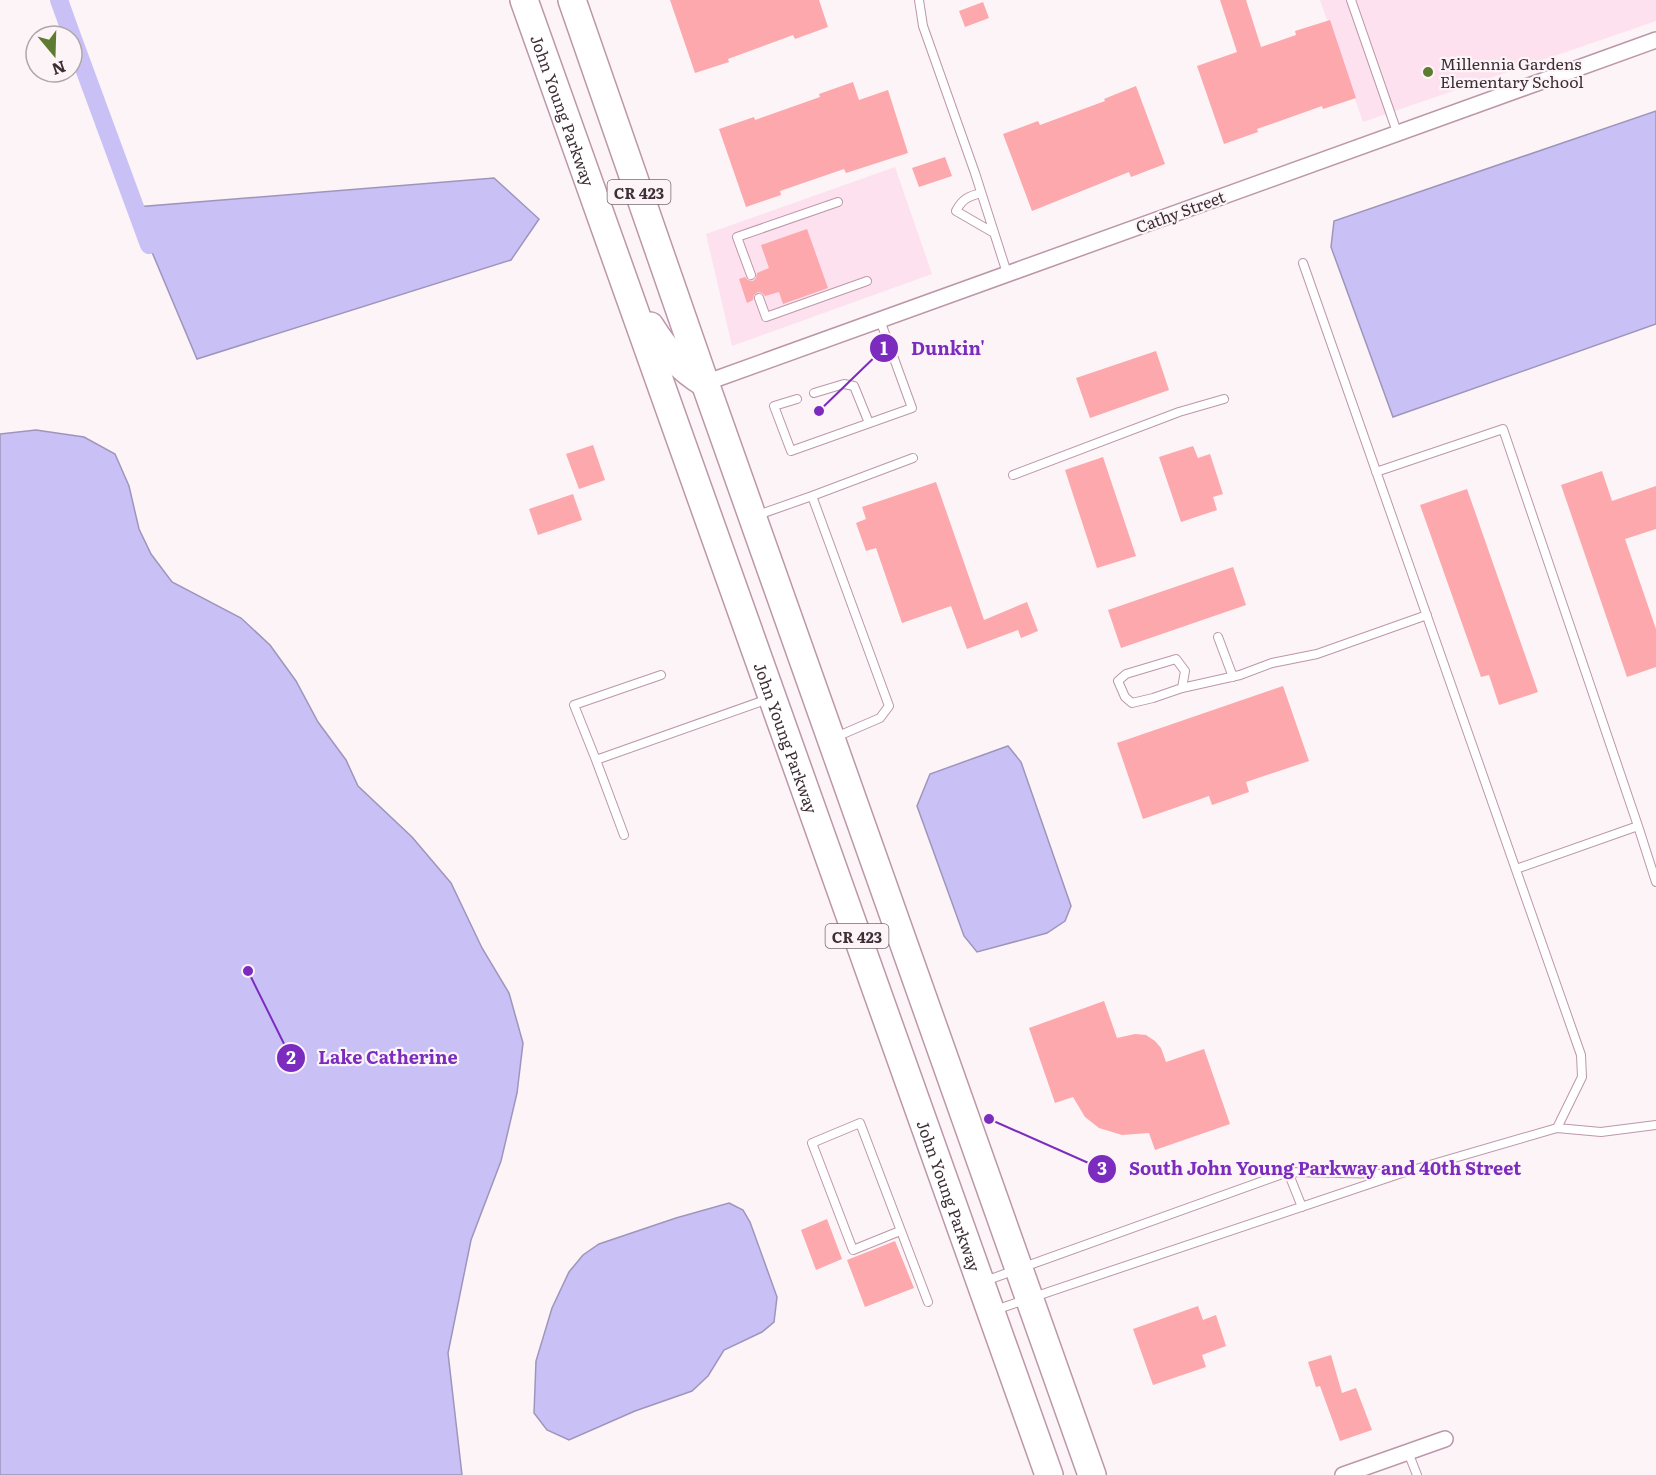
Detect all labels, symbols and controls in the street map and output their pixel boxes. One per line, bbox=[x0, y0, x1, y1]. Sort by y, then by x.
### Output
north arrow bbox=[24, 24, 84, 84]
street label: John Young Parkway bbox=[525, 31, 601, 190]
place label: Millennia Gardens Elementary School bbox=[1440, 51, 1584, 93]
text: N bbox=[49, 56, 69, 83]
marker: Millennia Gardens Elementary School bbox=[1421, 65, 1435, 79]
road number: CR 423 bbox=[608, 180, 670, 204]
street label: Cathy Street bbox=[1132, 184, 1229, 238]
callout: Dunkin' bbox=[869, 330, 996, 366]
text: 1 bbox=[880, 334, 888, 361]
text: Dunkin' bbox=[911, 334, 985, 361]
street label: John Young Parkway bbox=[749, 659, 825, 817]
road number: CR 423 bbox=[826, 924, 888, 948]
callout: Lake Catherine bbox=[276, 1040, 469, 1076]
text: 2 bbox=[286, 1043, 296, 1070]
text: Lake Catherine bbox=[318, 1043, 458, 1070]
street label: John Young Parkway bbox=[912, 1116, 988, 1275]
callout: South John Young Parkway and 40th Street bbox=[1087, 1151, 1533, 1187]
text: 3 bbox=[1097, 1154, 1107, 1181]
text: South John Young Parkway and 40th Street bbox=[1129, 1154, 1521, 1181]

